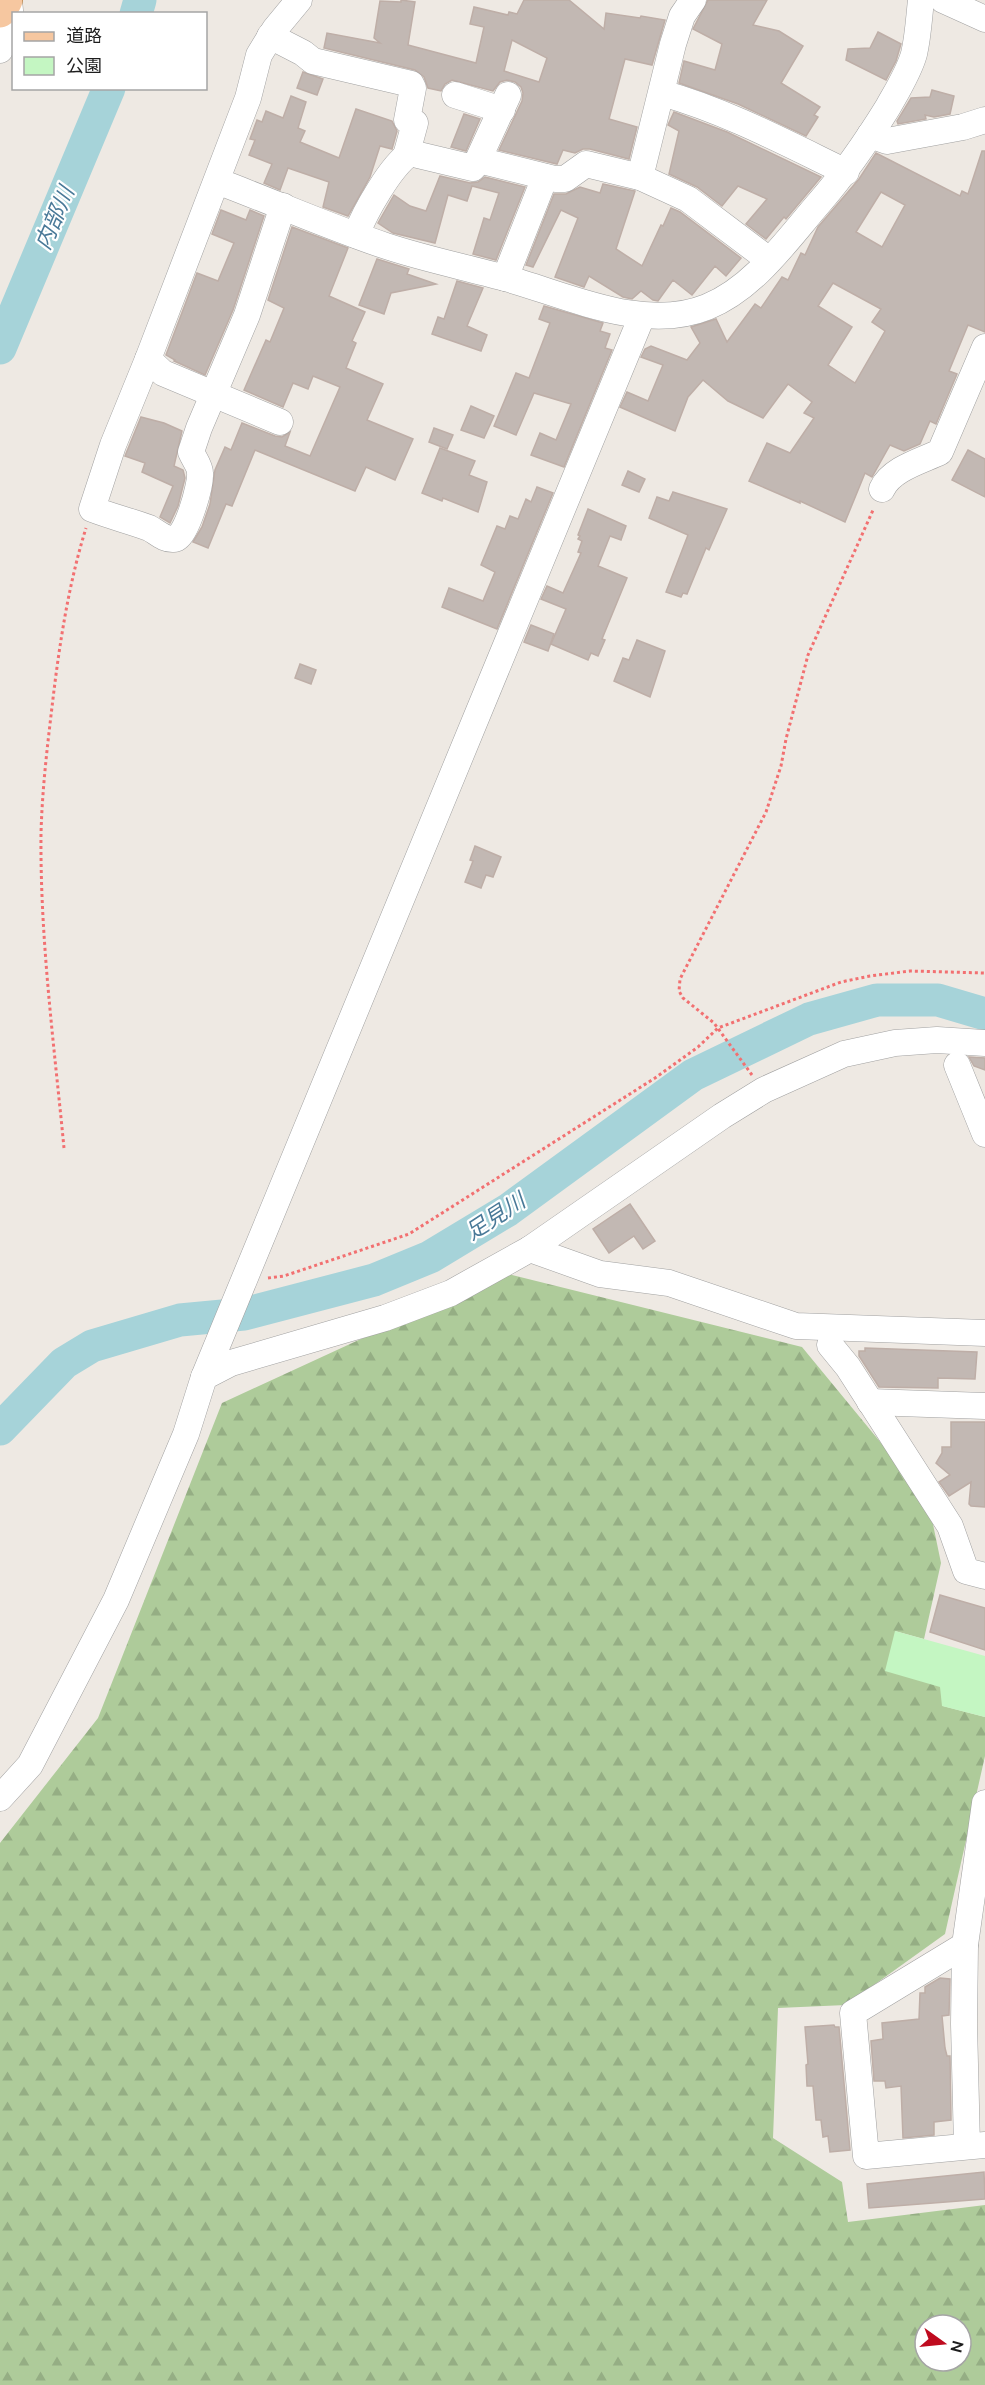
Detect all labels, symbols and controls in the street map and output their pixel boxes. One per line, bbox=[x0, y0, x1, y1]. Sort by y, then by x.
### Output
legend bbox=[12, 12, 207, 90]
text: 道路 bbox=[66, 25, 102, 45]
text: 公園 bbox=[66, 55, 102, 75]
water label: 内部川 bbox=[29, 181, 79, 253]
water label: 足見川 bbox=[460, 1186, 531, 1244]
north arrow bbox=[913, 2313, 973, 2373]
text: N bbox=[947, 2339, 968, 2355]

